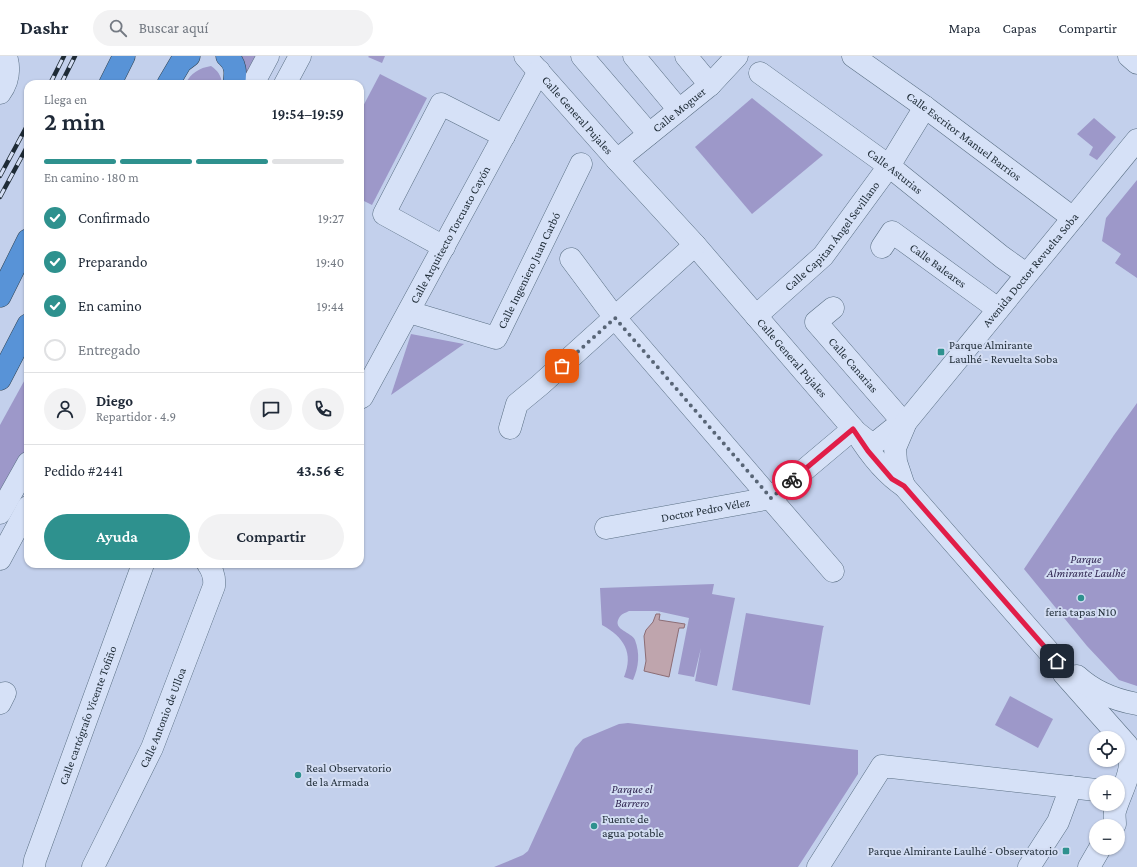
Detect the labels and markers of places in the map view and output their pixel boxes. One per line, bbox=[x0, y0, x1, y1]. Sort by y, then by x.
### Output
place label: Parque Almirante Laulhé - Revuelta Soba bbox=[949, 338, 1058, 366]
marker: Parque Almirante Laulhé - Revuelta Soba bbox=[936, 347, 946, 357]
pin bbox=[545, 349, 579, 383]
marker: feria tapas N10 bbox=[1076, 593, 1086, 603]
place label: feria tapas N10 bbox=[1046, 605, 1117, 619]
pin bbox=[1040, 644, 1074, 678]
place label: Real Observatorio de la Armada bbox=[306, 761, 391, 789]
marker: Real Observatorio de la Armada bbox=[293, 770, 303, 780]
place label: Fuente de agua potable bbox=[602, 812, 664, 840]
marker: Fuente de agua potable bbox=[589, 821, 599, 831]
place label: Parque Almirante Laulhé - Observatorio bbox=[868, 844, 1058, 858]
marker: Parque Almirante Laulhé - Observatorio bbox=[1061, 846, 1071, 856]

